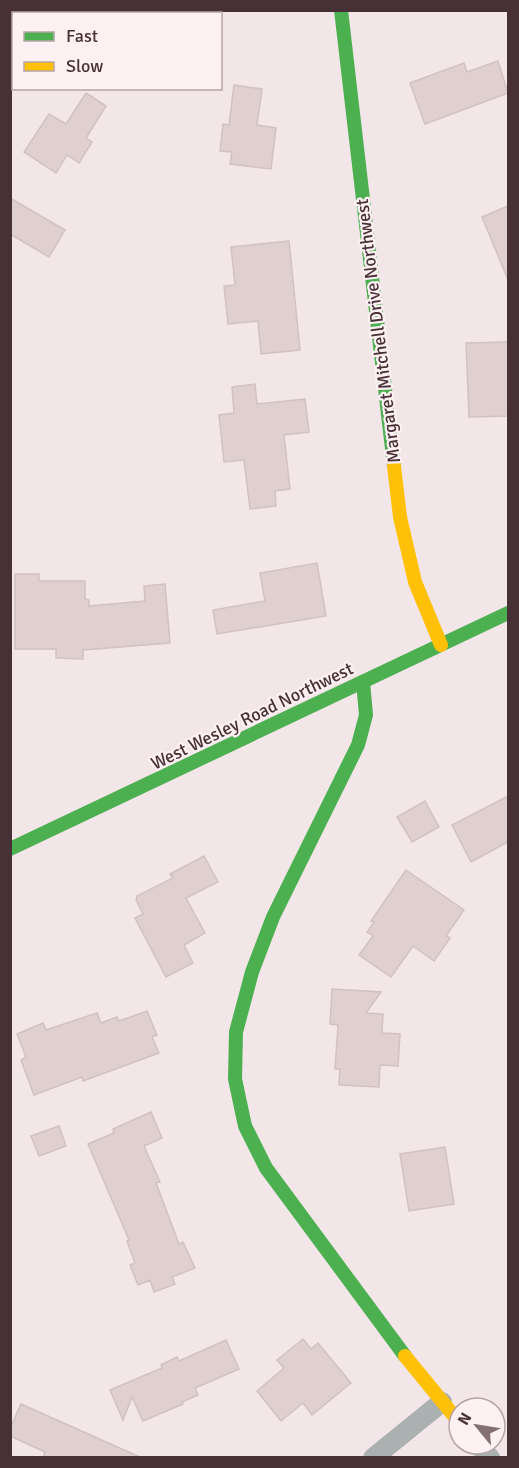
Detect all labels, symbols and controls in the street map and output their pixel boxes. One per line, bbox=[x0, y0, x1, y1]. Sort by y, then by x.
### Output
legend bbox=[12, 12, 222, 90]
text: Fast bbox=[66, 25, 98, 47]
text: Slow bbox=[66, 55, 103, 77]
street label: Margaret Mitchell Drive Northwest bbox=[351, 198, 405, 464]
street label: West Wesley Road Northwest bbox=[147, 657, 357, 775]
north arrow bbox=[447, 1396, 507, 1456]
text: N bbox=[453, 1409, 476, 1429]

